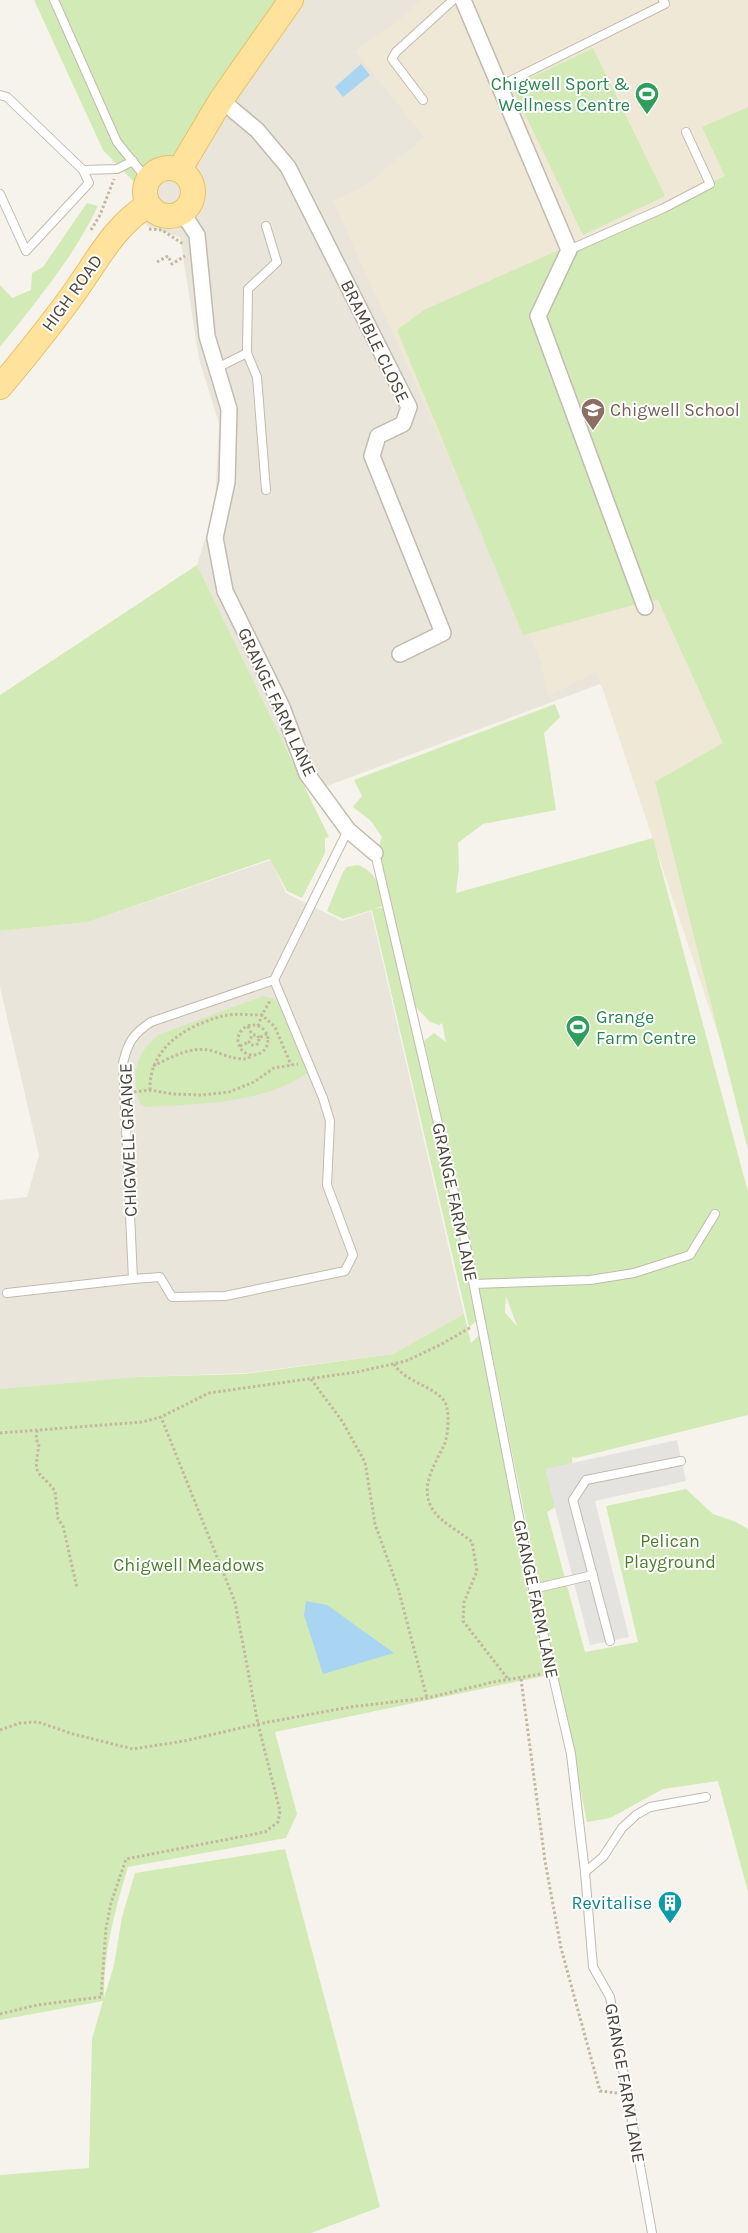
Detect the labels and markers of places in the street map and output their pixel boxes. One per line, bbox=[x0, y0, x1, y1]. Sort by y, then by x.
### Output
place label: Chigwell Sport & Wellness Centre bbox=[491, 73, 630, 116]
sports icon: Chigwell Sport & Wellness Centre bbox=[634, 81, 660, 115]
school or university icon: Chigwell School bbox=[580, 397, 606, 431]
place label: Chigwell School bbox=[610, 399, 740, 421]
place label: Grange Farm Centre bbox=[596, 1006, 696, 1049]
sports icon: Grange Farm Centre bbox=[565, 1014, 591, 1048]
building icon: Revitalise bbox=[657, 1890, 683, 1924]
place label: Revitalise bbox=[572, 1892, 652, 1914]

